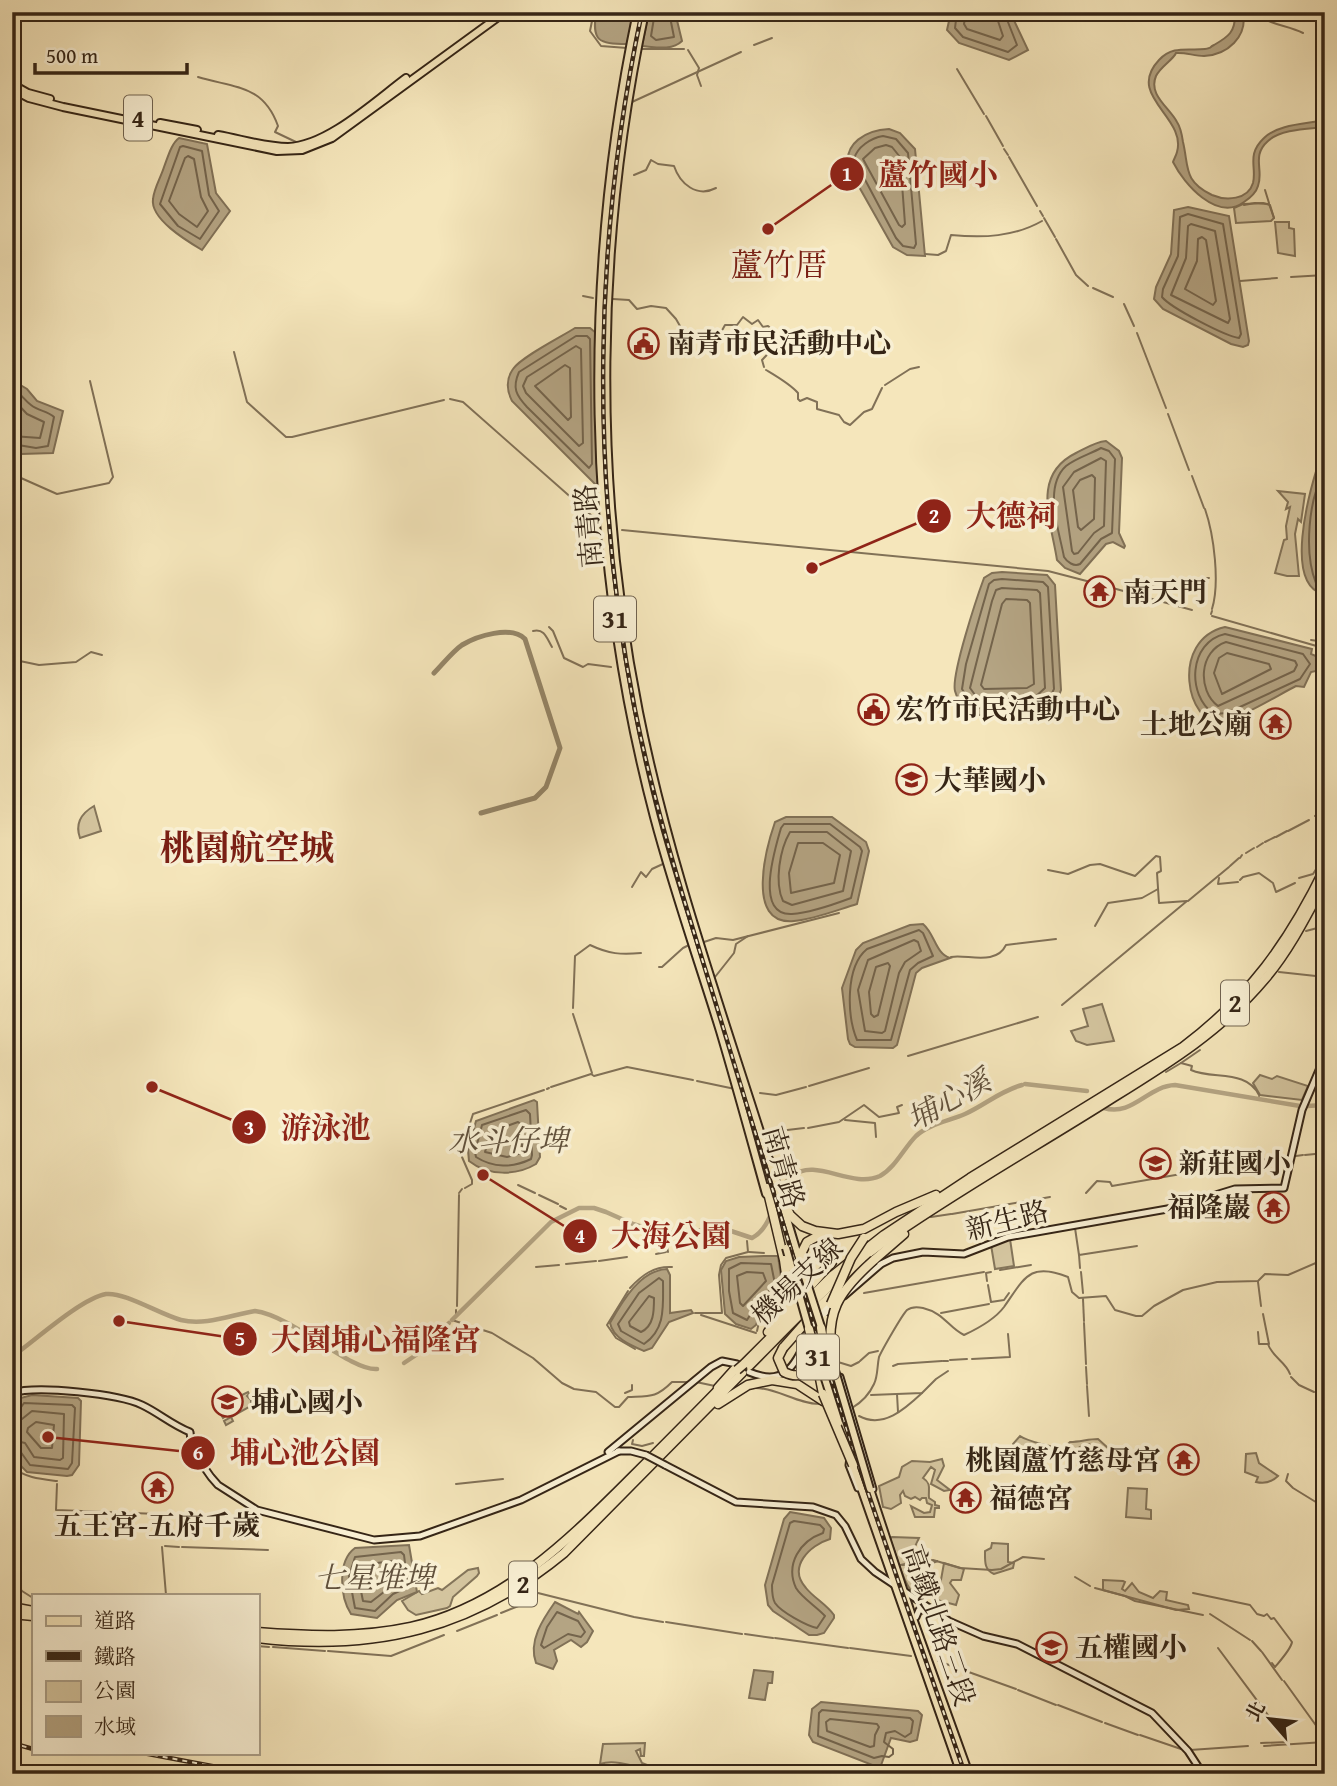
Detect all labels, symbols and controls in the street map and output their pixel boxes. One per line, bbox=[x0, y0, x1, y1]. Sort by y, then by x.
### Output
scale bar bbox=[35, 32, 187, 76]
text: 500 m bbox=[46, 40, 98, 71]
road number: 4 bbox=[124, 96, 152, 140]
callout: 蘆竹國小 bbox=[829, 149, 1012, 200]
text: 蘆竹國小 bbox=[878, 152, 998, 196]
text: 1 bbox=[842, 158, 852, 189]
district label: 蘆竹厝 bbox=[731, 241, 827, 288]
place label: 南青市民活動中心 bbox=[667, 322, 891, 363]
public building icon: 南青市民活動中心 bbox=[627, 326, 661, 360]
street label: 南青路 bbox=[563, 482, 612, 570]
callout: 大德祠 bbox=[917, 490, 1070, 541]
text: 大德祠 bbox=[966, 493, 1056, 537]
text: 2 bbox=[929, 500, 939, 531]
place label: 南天門 bbox=[1123, 571, 1207, 612]
temple icon: 南天門 bbox=[1083, 575, 1117, 609]
road number: 31 bbox=[594, 596, 636, 642]
place label: 宏竹市民活動中心 bbox=[896, 688, 1120, 729]
public building icon: 宏竹市民活動中心 bbox=[856, 692, 890, 726]
place label: 土地公廟 bbox=[1140, 703, 1252, 744]
temple icon: 土地公廟 bbox=[1258, 707, 1292, 741]
place label: 大華國小 bbox=[934, 759, 1046, 800]
school or university icon: 大華國小 bbox=[894, 763, 928, 797]
district label: 桃園航空城 bbox=[159, 822, 335, 873]
road number: 2 bbox=[1221, 980, 1249, 1026]
water label: 埔心溪 bbox=[898, 1057, 1001, 1140]
callout: 游泳池 bbox=[232, 1102, 385, 1153]
text: 游泳池 bbox=[281, 1105, 371, 1149]
text: 3 bbox=[244, 1112, 254, 1143]
water label: 水斗仔埤 bbox=[448, 1118, 572, 1162]
street label: 南青路 bbox=[753, 1121, 816, 1213]
place label: 新莊國小 bbox=[1179, 1142, 1291, 1183]
school or university icon: 新莊國小 bbox=[1139, 1146, 1173, 1180]
place label: 福隆巖 bbox=[1167, 1186, 1251, 1227]
street label: 新生路 bbox=[961, 1189, 1053, 1250]
temple icon: 福隆巖 bbox=[1257, 1190, 1291, 1224]
callout: 大海公園 bbox=[562, 1210, 745, 1261]
text: 大海公園 bbox=[611, 1213, 731, 1257]
text: 4 bbox=[575, 1220, 586, 1251]
street label: 機場支線 bbox=[742, 1227, 852, 1334]
callout: 大園埔心福隆宮 bbox=[222, 1314, 495, 1365]
text: 大園埔心福隆宮 bbox=[271, 1317, 481, 1361]
text: 5 bbox=[235, 1323, 245, 1354]
road number: 31 bbox=[797, 1334, 839, 1380]
place label: 埔心國小 bbox=[251, 1381, 363, 1422]
school or university icon: 埔心國小 bbox=[211, 1385, 245, 1419]
callout: 埔心池公園 bbox=[181, 1427, 394, 1478]
text: 埔心池公園 bbox=[230, 1430, 380, 1474]
text: 6 bbox=[193, 1437, 204, 1468]
place label: 桃園蘆竹慈母宮 bbox=[965, 1439, 1161, 1480]
temple icon: 桃園蘆竹慈母宮 bbox=[1167, 1443, 1201, 1477]
temple icon: 五王宮-五府千歲 bbox=[140, 1471, 174, 1505]
place label: 福德宮 bbox=[989, 1477, 1073, 1518]
temple icon: 福德宮 bbox=[949, 1481, 983, 1515]
place label: 五王宮-五府千歲 bbox=[54, 1504, 260, 1545]
street label: 高鐵北路三段 bbox=[893, 1539, 986, 1711]
water label: 七星堆埤 bbox=[314, 1555, 438, 1599]
road number: 2 bbox=[509, 1562, 537, 1606]
legend bbox=[32, 1594, 259, 1754]
text: 道路 bbox=[94, 1605, 136, 1636]
place label: 五權國小 bbox=[1075, 1626, 1187, 1667]
school or university icon: 五權國小 bbox=[1035, 1630, 1069, 1664]
text: 鐵路 bbox=[94, 1641, 136, 1672]
text: 公園 bbox=[94, 1675, 136, 1706]
north arrow bbox=[1236, 1684, 1306, 1754]
text: 北 bbox=[1238, 1696, 1272, 1726]
text: 水域 bbox=[94, 1711, 136, 1742]

